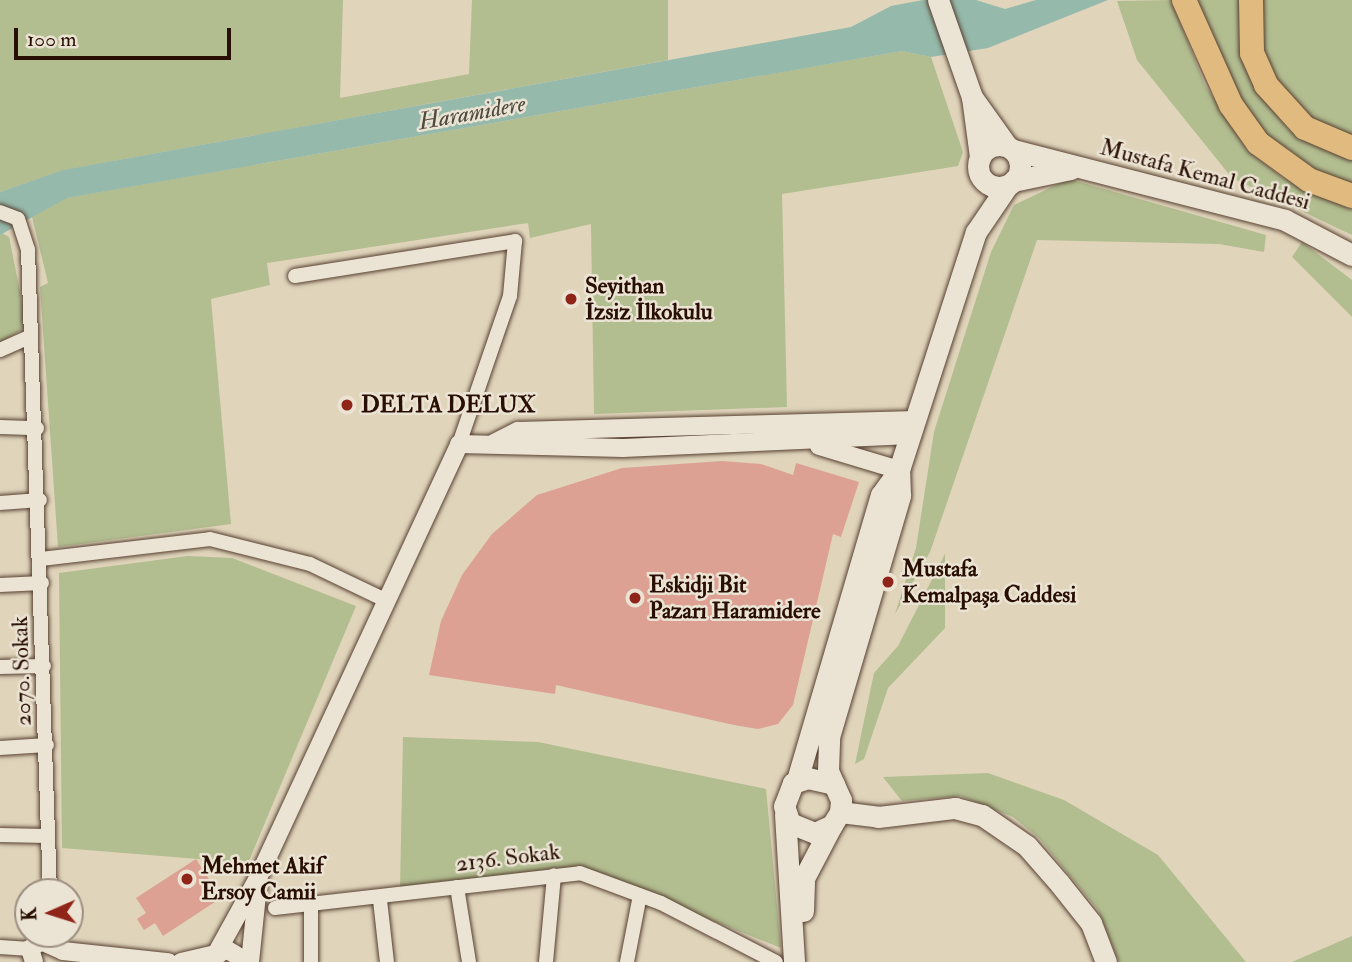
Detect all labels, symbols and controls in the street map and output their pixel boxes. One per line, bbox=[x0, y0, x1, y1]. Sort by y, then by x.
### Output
scale bar bbox=[18, 14, 234, 58]
text: 100 m bbox=[27, 26, 77, 53]
water label: Haramidere bbox=[416, 89, 528, 137]
street label: Mustafa Kemal Caddesi bbox=[1097, 134, 1313, 216]
place label: Seyithan İzsiz İlkokulu bbox=[585, 272, 713, 326]
marker: Seyithan İzsiz İlkokulu bbox=[563, 291, 579, 307]
place label: DELTA DELUX bbox=[361, 391, 536, 419]
marker: DELTA DELUX bbox=[339, 397, 355, 413]
place label: Mustafa Kemalpaşa Caddesi bbox=[902, 555, 1076, 609]
place label: Eskidji Bit Pazarı Haramidere bbox=[649, 571, 821, 625]
marker: Mustafa Kemalpaşa Caddesi bbox=[880, 574, 896, 590]
marker: Eskidji Bit Pazarı Haramidere bbox=[627, 590, 643, 606]
street label: 2070. Sokak bbox=[6, 616, 38, 726]
street label: 2136. Sokak bbox=[454, 838, 562, 878]
place label: Mehmet Akif Ersoy Camii bbox=[201, 852, 323, 906]
marker: Mehmet Akif Ersoy Camii bbox=[179, 871, 195, 887]
north arrow bbox=[14, 878, 84, 948]
text: K bbox=[18, 907, 42, 921]

